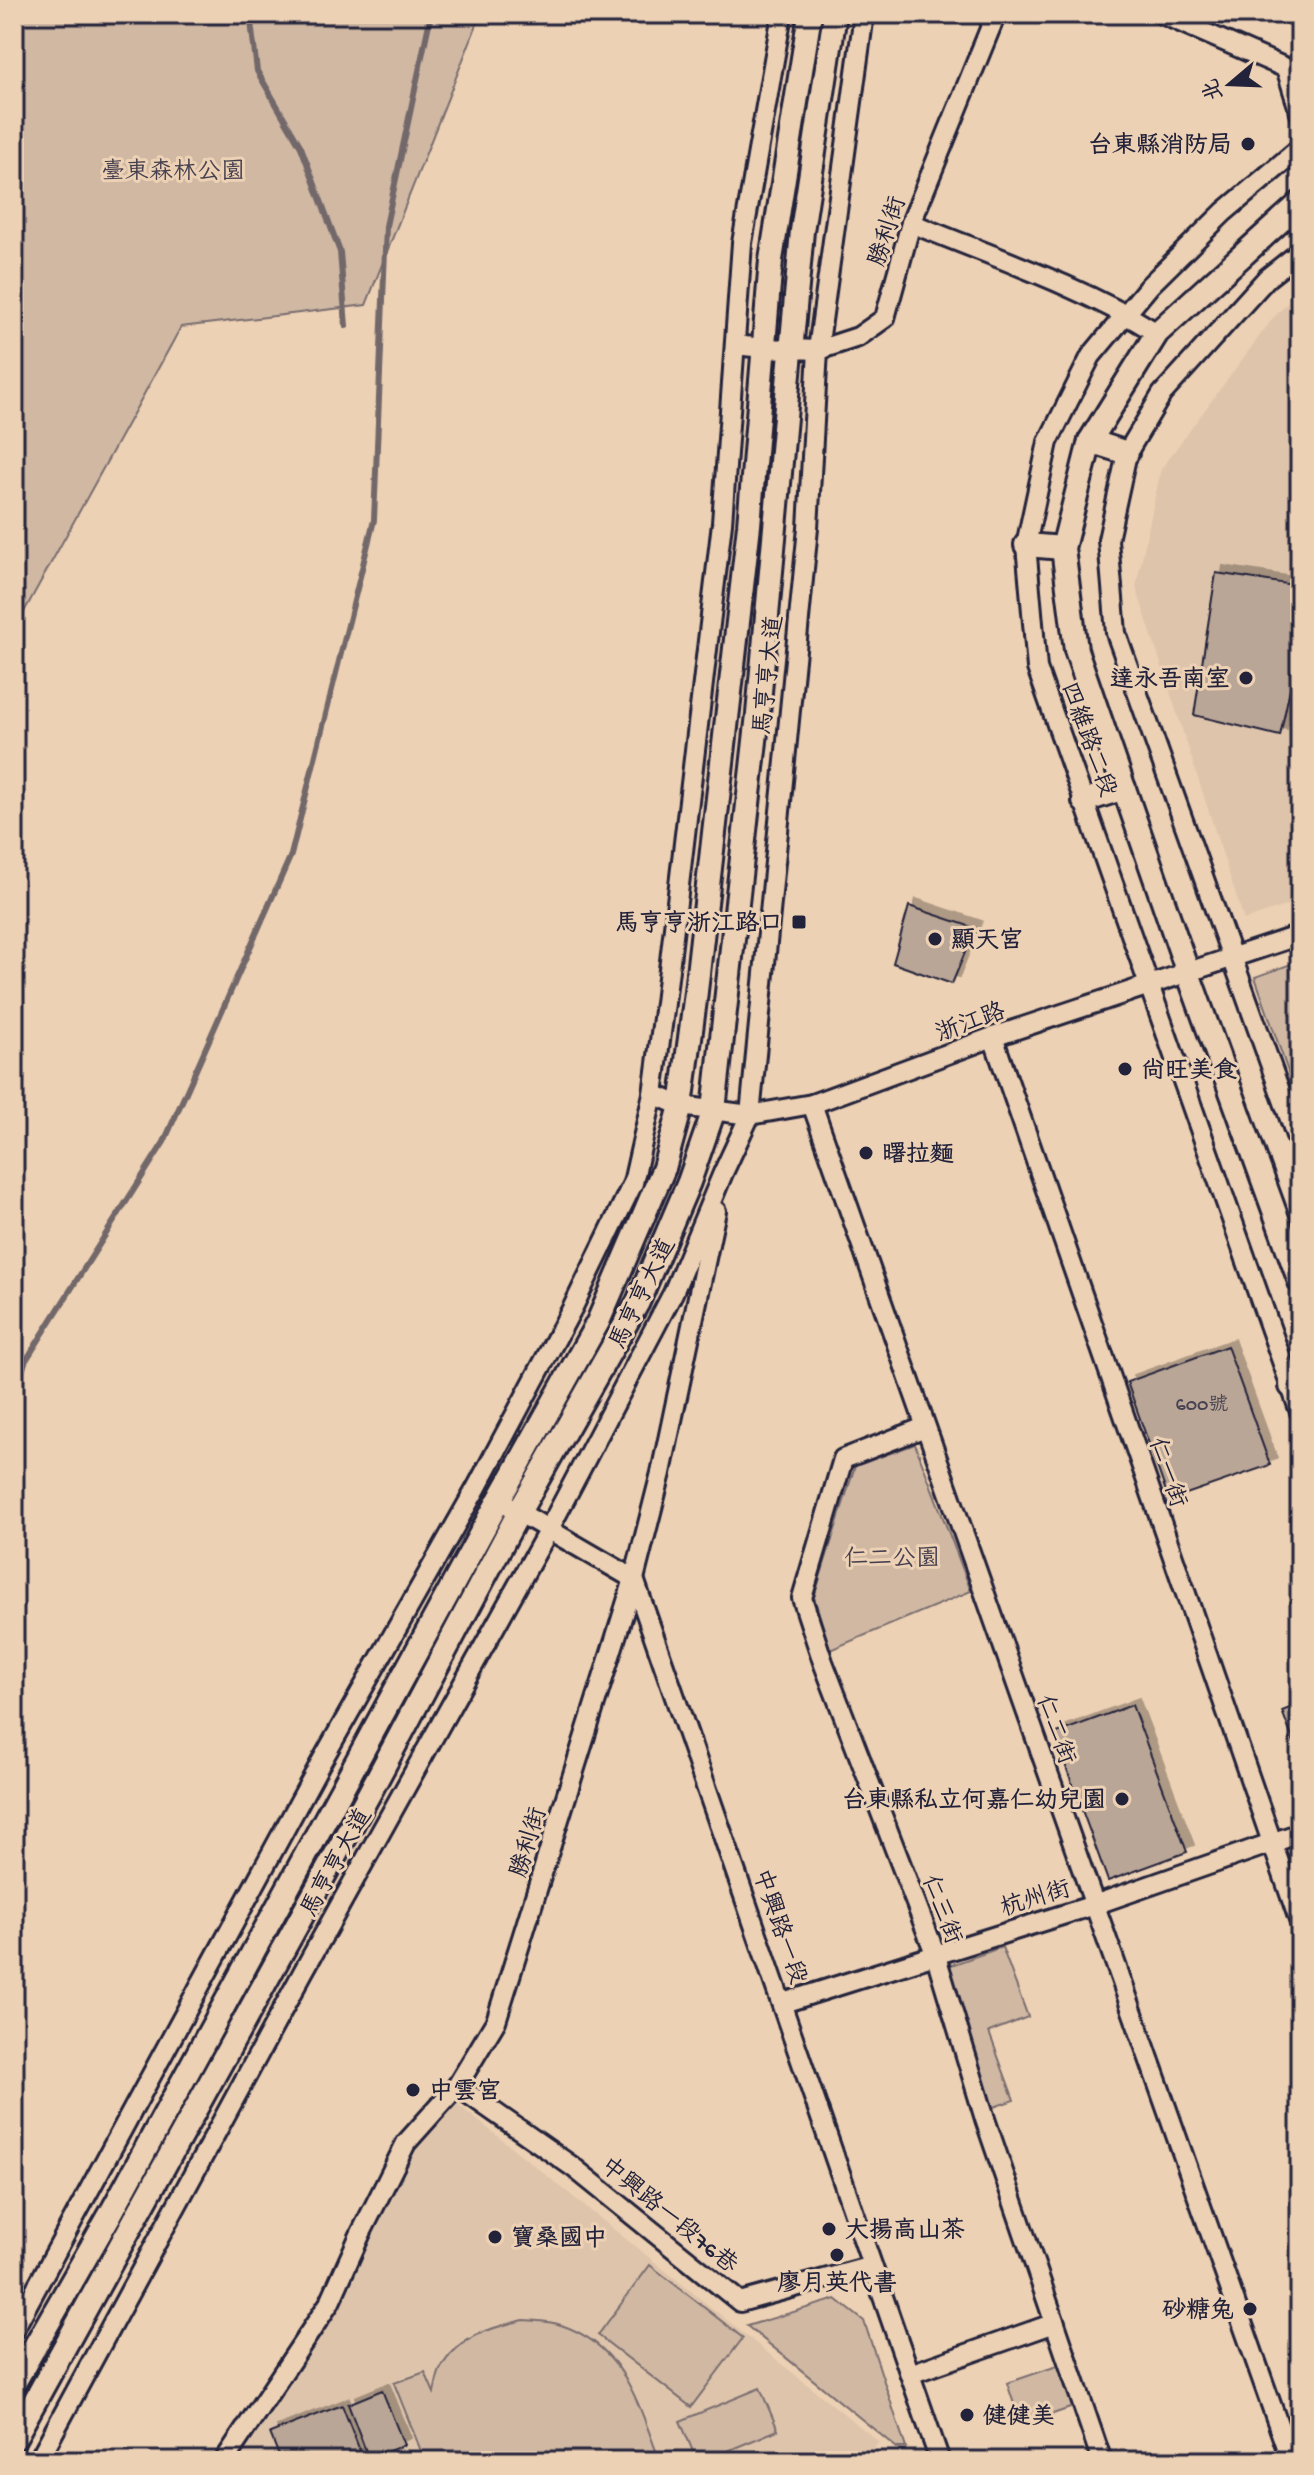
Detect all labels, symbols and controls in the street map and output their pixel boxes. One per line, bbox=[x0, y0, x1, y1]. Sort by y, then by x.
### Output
north arrow bbox=[1190, 44, 1270, 124]
text: 北 bbox=[1199, 75, 1231, 104]
place label: 台東縣消防局 bbox=[1088, 131, 1232, 162]
marker: 台東縣消防局 bbox=[1239, 135, 1257, 153]
park label: 臺東森林公園 bbox=[101, 158, 245, 188]
street label: 勝利街 bbox=[863, 193, 914, 271]
street label: 馬亨亨大道 bbox=[749, 614, 791, 737]
place label: 達永吾南室 bbox=[1110, 666, 1230, 696]
marker: 達永吾南室 bbox=[1237, 669, 1255, 687]
street label: 四維路二段 bbox=[1053, 678, 1123, 802]
place label: 馬亨亨浙江路口 bbox=[615, 909, 783, 940]
marker: 馬亨亨浙江路口 bbox=[790, 913, 808, 931]
place label: 顯天宮 bbox=[951, 927, 1023, 957]
marker: 顯天宮 bbox=[926, 930, 944, 948]
street label: 浙江路 bbox=[932, 996, 1010, 1050]
place label: 尚旺美食 bbox=[1141, 1057, 1237, 1087]
marker: 尚旺美食 bbox=[1116, 1060, 1134, 1078]
place label: 曙拉麵 bbox=[882, 1141, 954, 1171]
marker: 曙拉麵 bbox=[857, 1144, 875, 1162]
street label: 馬亨亨大道 bbox=[604, 1234, 683, 1355]
house number: 600號 bbox=[1176, 1393, 1228, 1418]
street label: 仁一街 bbox=[1140, 1434, 1191, 1512]
park label: 仁二公園 bbox=[844, 1546, 940, 1575]
street label: 仁二街 bbox=[1028, 1691, 1080, 1769]
place label: 台東縣私立何嘉仁幼兒園 bbox=[842, 1786, 1106, 1817]
marker: 台東縣私立何嘉仁幼兒園 bbox=[1113, 1790, 1131, 1808]
street label: 馬亨亨大道 bbox=[295, 1804, 380, 1923]
street label: 勝利街 bbox=[505, 1804, 555, 1882]
street label: 中興路一段 bbox=[744, 1865, 813, 1989]
street label: 仁三街 bbox=[913, 1871, 966, 1949]
street label: 杭州街 bbox=[997, 1875, 1075, 1925]
place label: 中雲宮 bbox=[429, 2078, 501, 2108]
marker: 中雲宮 bbox=[404, 2081, 422, 2099]
street label: 中興路一段76巷 bbox=[593, 2151, 744, 2281]
place label: 大揚高山茶 bbox=[845, 2217, 965, 2247]
marker: 大揚高山茶 bbox=[820, 2220, 838, 2238]
place label: 寶桑國中 bbox=[511, 2224, 607, 2255]
marker: 寶桑國中 bbox=[486, 2228, 504, 2246]
marker: 廖月英代書 bbox=[828, 2246, 846, 2264]
place label: 廖月英代書 bbox=[777, 2270, 897, 2300]
place label: 砂糖兔 bbox=[1162, 2297, 1234, 2327]
marker: 砂糖兔 bbox=[1241, 2300, 1259, 2318]
place label: 健健美 bbox=[983, 2403, 1055, 2433]
marker: 健健美 bbox=[958, 2406, 976, 2424]

